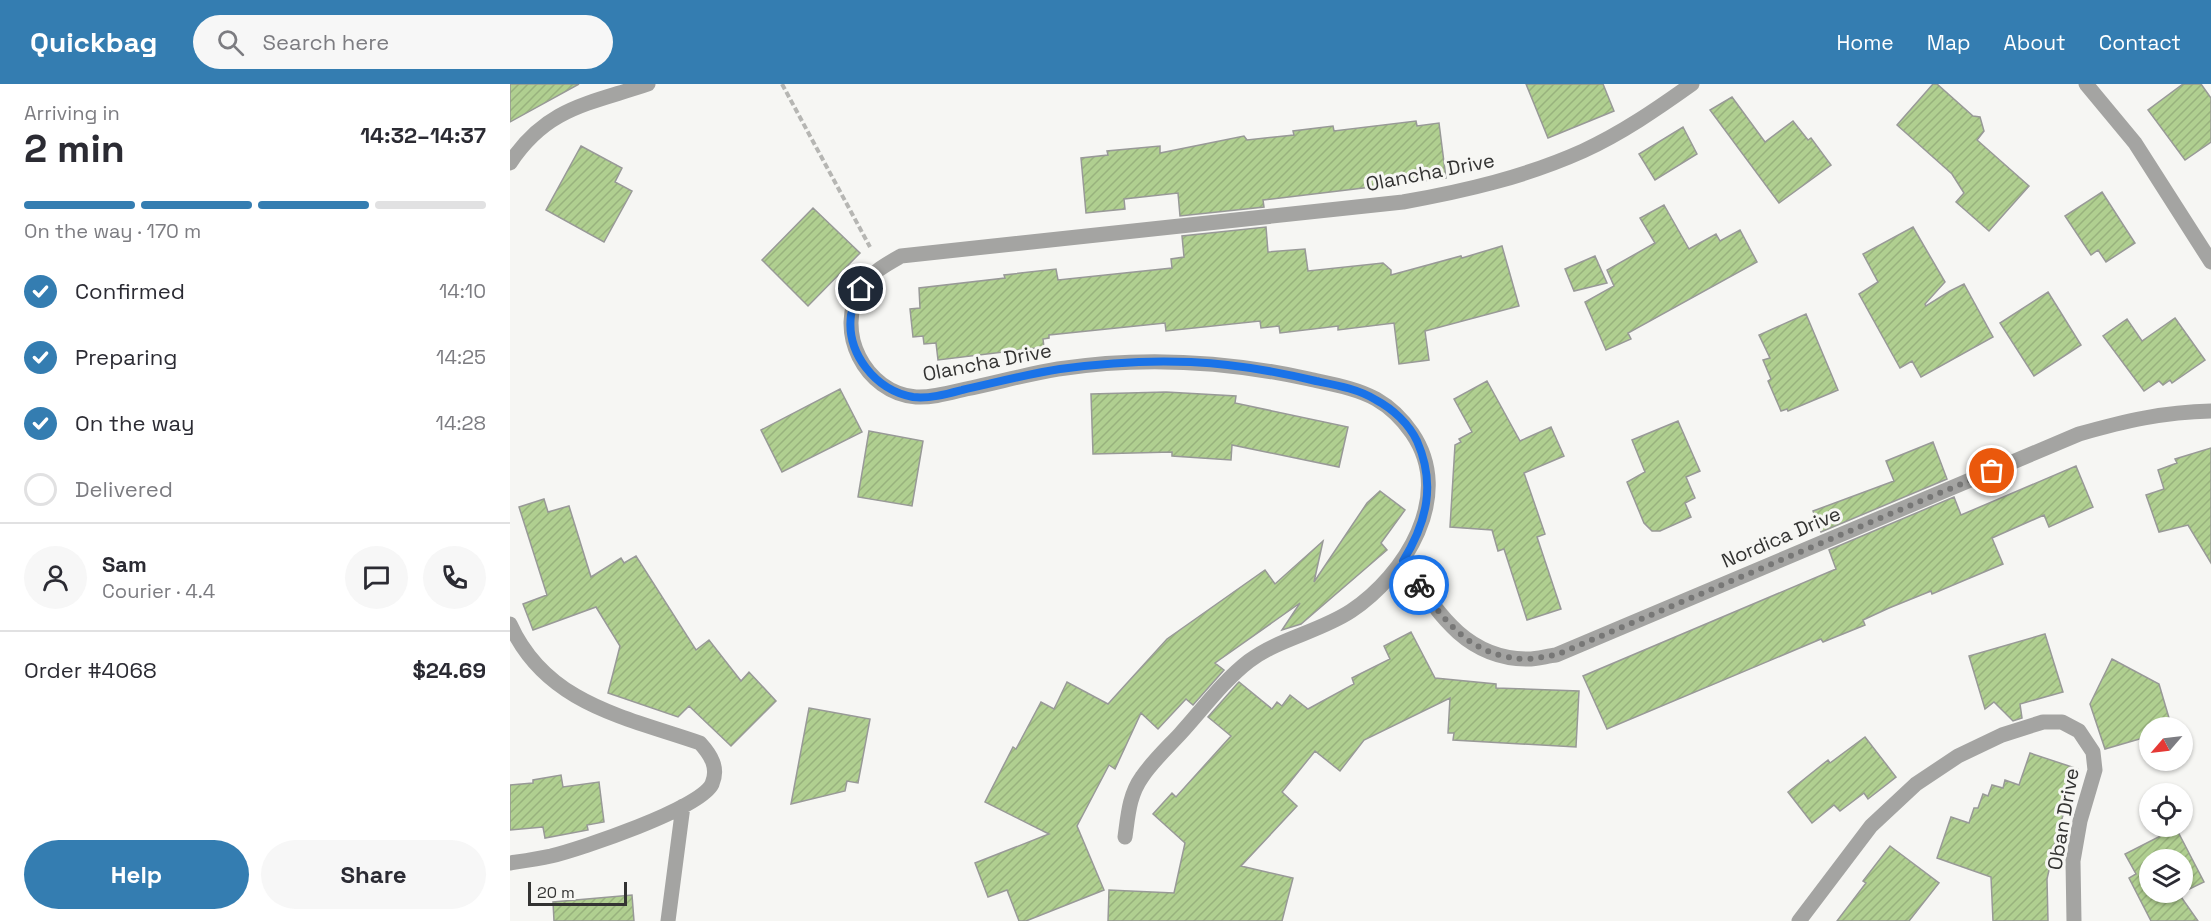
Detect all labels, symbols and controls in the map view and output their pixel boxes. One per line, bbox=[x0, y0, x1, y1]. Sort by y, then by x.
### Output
search box bbox=[193, 15, 613, 69]
text: Quickbag bbox=[30, 24, 157, 60]
icon: search bbox=[214, 26, 247, 59]
text: Search here bbox=[262, 28, 389, 56]
text: Home bbox=[1836, 29, 1894, 56]
text: Map bbox=[1927, 29, 1971, 56]
text: About bbox=[2004, 29, 2066, 56]
text: Contact bbox=[2099, 29, 2181, 56]
text: Arriving in bbox=[24, 100, 120, 126]
text: 14:32–14:37 bbox=[360, 121, 486, 149]
text: 2 min bbox=[24, 124, 125, 173]
street label: Olancha Drive bbox=[1363, 147, 1497, 197]
text: On the way · 170 m bbox=[24, 218, 201, 244]
pin bbox=[835, 263, 886, 314]
icon: home bbox=[844, 272, 877, 305]
icon: check bbox=[24, 275, 57, 308]
text: Confirmed bbox=[75, 277, 185, 305]
text: 14:10 bbox=[439, 278, 486, 304]
street label: Olancha Drive bbox=[920, 337, 1054, 387]
icon: check bbox=[24, 341, 57, 374]
text: Preparing bbox=[75, 343, 177, 371]
text: 14:25 bbox=[436, 344, 486, 370]
icon: check bbox=[24, 407, 57, 440]
text: On the way bbox=[75, 409, 194, 437]
text: 14:28 bbox=[436, 410, 486, 436]
pin bbox=[1966, 445, 2017, 496]
icon: bag bbox=[1975, 454, 2008, 487]
text: Delivered bbox=[75, 475, 173, 503]
street label: Nordica Drive bbox=[1717, 500, 1845, 574]
button: person bbox=[24, 546, 87, 609]
button: chat bbox=[345, 546, 408, 609]
button: phone bbox=[423, 546, 486, 609]
text: Sam bbox=[102, 550, 147, 578]
courier bbox=[1389, 555, 1449, 615]
icon: bike bbox=[1403, 569, 1436, 602]
text: Courier · 4.4 bbox=[102, 578, 215, 604]
text: Order #4068 bbox=[24, 656, 157, 684]
text: $24.69 bbox=[412, 656, 486, 684]
north arrow bbox=[2139, 717, 2193, 771]
map controls bbox=[2139, 717, 2193, 903]
street label: Oban Drive bbox=[2041, 766, 2085, 872]
button: locate bbox=[2139, 783, 2193, 837]
button: Help bbox=[24, 840, 249, 909]
button: Share bbox=[261, 840, 486, 909]
button: layers bbox=[2139, 849, 2193, 903]
scale bar bbox=[528, 879, 627, 906]
text: 20 m bbox=[537, 882, 575, 903]

